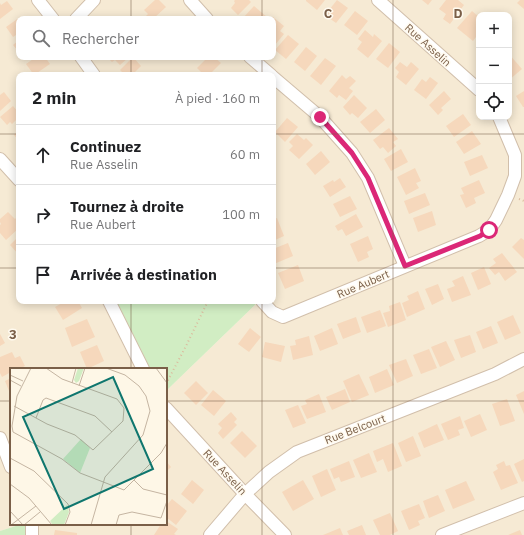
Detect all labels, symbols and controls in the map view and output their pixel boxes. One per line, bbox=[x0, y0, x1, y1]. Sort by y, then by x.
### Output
text: C bbox=[324, 5, 333, 22]
text: D bbox=[453, 5, 463, 22]
map controls bbox=[476, 12, 512, 120]
button: + bbox=[476, 12, 512, 48]
search box bbox=[16, 16, 276, 60]
street label: Rue Asselin bbox=[402, 21, 454, 69]
icon: search bbox=[30, 27, 52, 49]
text: Rechercher bbox=[62, 29, 139, 48]
button: − bbox=[476, 48, 512, 84]
button: locate bbox=[476, 84, 512, 120]
text: 2 min bbox=[32, 87, 76, 109]
text: À pied · 160 m bbox=[175, 90, 260, 107]
route end bbox=[311, 108, 329, 126]
text: Continuez bbox=[70, 137, 141, 156]
icon: ahead bbox=[32, 144, 54, 166]
text: 60 m bbox=[230, 146, 260, 163]
text: Rue Asselin bbox=[70, 156, 138, 173]
text: Tournez à droite bbox=[70, 197, 184, 216]
icon: right bbox=[32, 204, 54, 226]
text: 100 m bbox=[222, 206, 260, 223]
text: Rue Aubert bbox=[70, 216, 136, 233]
route start bbox=[480, 221, 498, 239]
icon: arrive bbox=[32, 264, 54, 286]
text: Arrivée à destination bbox=[70, 265, 217, 284]
street label: Rue Aubert bbox=[335, 267, 391, 301]
text: 3 bbox=[9, 326, 17, 343]
inset map bbox=[10, 368, 167, 525]
street label: Rue Belcourt bbox=[323, 411, 387, 447]
street label: Rue Asselin bbox=[200, 446, 250, 498]

